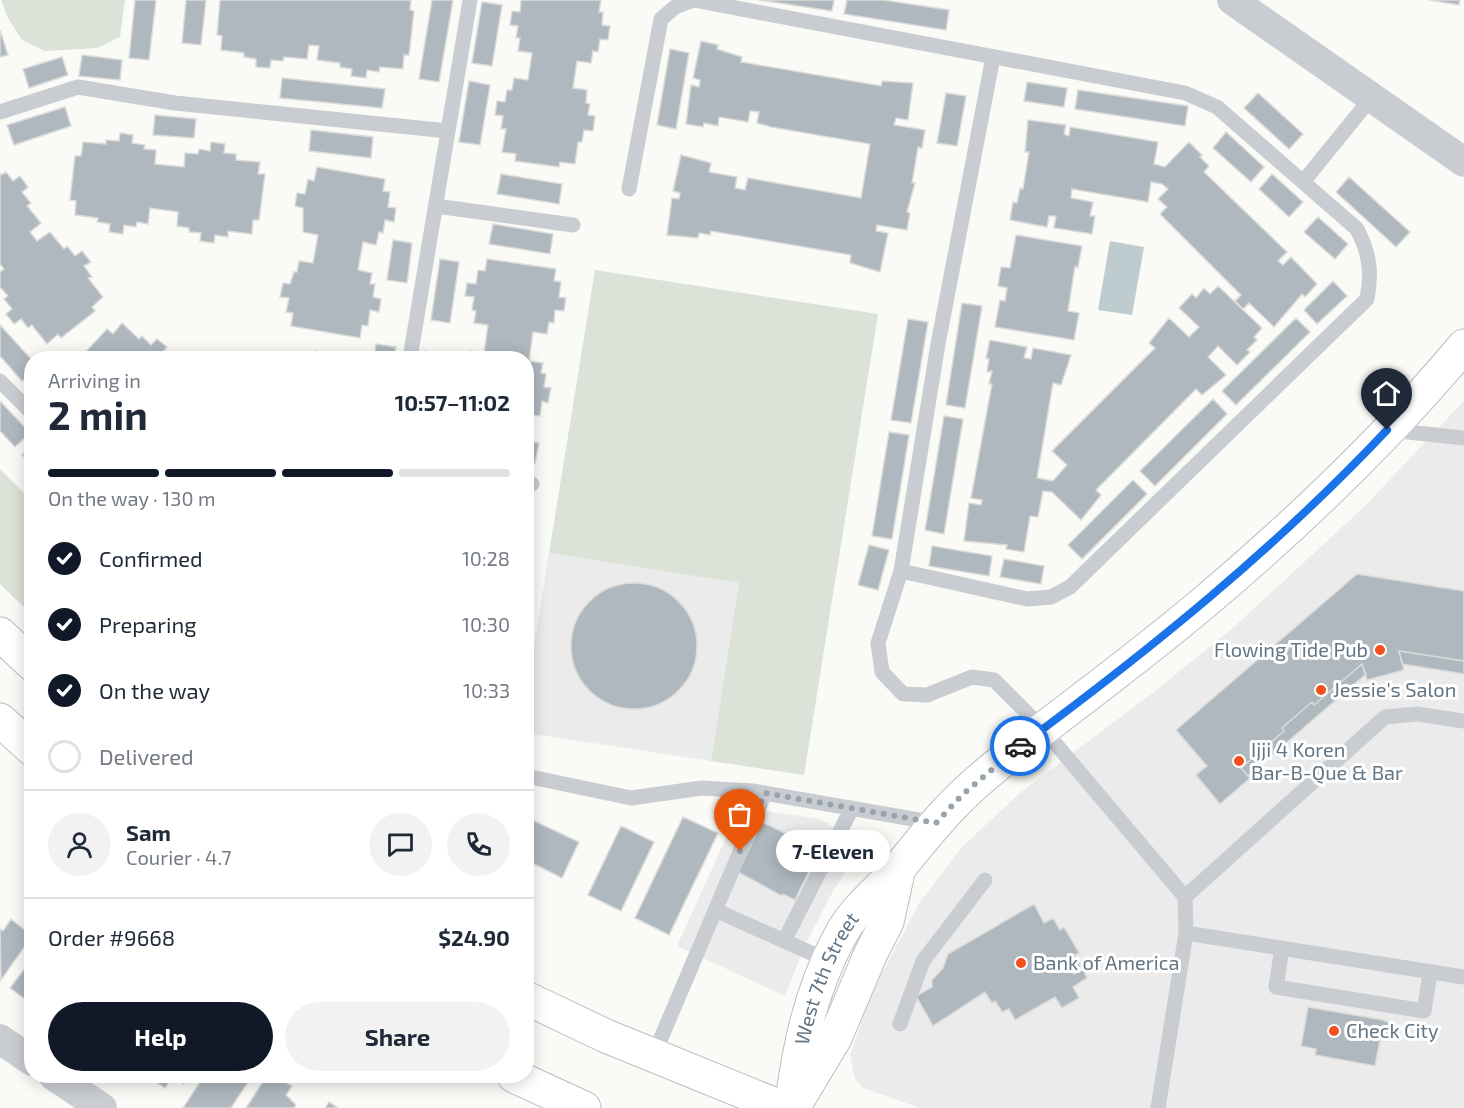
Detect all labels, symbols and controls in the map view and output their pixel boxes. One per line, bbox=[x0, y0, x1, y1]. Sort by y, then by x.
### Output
text: Arriving in bbox=[48, 368, 141, 392]
pin bbox=[1361, 368, 1412, 430]
icon: home bbox=[1370, 377, 1403, 410]
text: 10:57–11:02 bbox=[395, 389, 510, 415]
text: 2 min bbox=[48, 391, 148, 438]
text: On the way · 130 m bbox=[48, 486, 215, 510]
icon: check bbox=[48, 542, 81, 575]
text: Confirmed bbox=[99, 545, 203, 571]
text: 10:28 bbox=[462, 546, 510, 570]
icon: check bbox=[48, 608, 81, 641]
text: Preparing bbox=[99, 611, 197, 637]
text: 10:30 bbox=[462, 612, 510, 636]
place label: Flowing Tide Pub bbox=[1214, 637, 1368, 661]
marker: Flowing Tide Pub bbox=[1373, 643, 1387, 657]
icon: check bbox=[48, 674, 81, 707]
text: On the way bbox=[99, 677, 210, 703]
place label: Jessie's Salon bbox=[1333, 677, 1456, 701]
text: 10:33 bbox=[463, 678, 510, 702]
marker: Jessie's Salon bbox=[1314, 683, 1328, 697]
courier bbox=[990, 716, 1050, 776]
icon: car bbox=[1004, 730, 1037, 763]
place label: Ijji 4 Koren Bar-B-Que & Bar bbox=[1251, 737, 1403, 784]
text: Delivered bbox=[99, 743, 194, 769]
marker: Ijji 4 Koren Bar-B-Que & Bar bbox=[1232, 754, 1246, 768]
pin bbox=[714, 789, 765, 851]
icon: bag bbox=[723, 798, 756, 831]
button: person bbox=[48, 813, 111, 876]
button: chat bbox=[369, 813, 432, 876]
button: phone bbox=[447, 813, 510, 876]
text: Sam bbox=[126, 819, 171, 845]
callout: 7-Eleven bbox=[776, 830, 890, 872]
text: 7-Eleven bbox=[792, 839, 874, 863]
text: Courier · 4.7 bbox=[126, 845, 232, 869]
street label: West 7th Street bbox=[789, 906, 863, 1047]
text: Order #9668 bbox=[48, 924, 175, 950]
text: $24.90 bbox=[438, 924, 510, 950]
place label: Bank of America bbox=[1033, 950, 1179, 974]
marker: Bank of America bbox=[1014, 956, 1028, 970]
button: Help bbox=[48, 1002, 273, 1071]
button: Share bbox=[285, 1002, 510, 1071]
place label: Check City bbox=[1346, 1018, 1439, 1042]
marker: Check City bbox=[1327, 1024, 1341, 1038]

